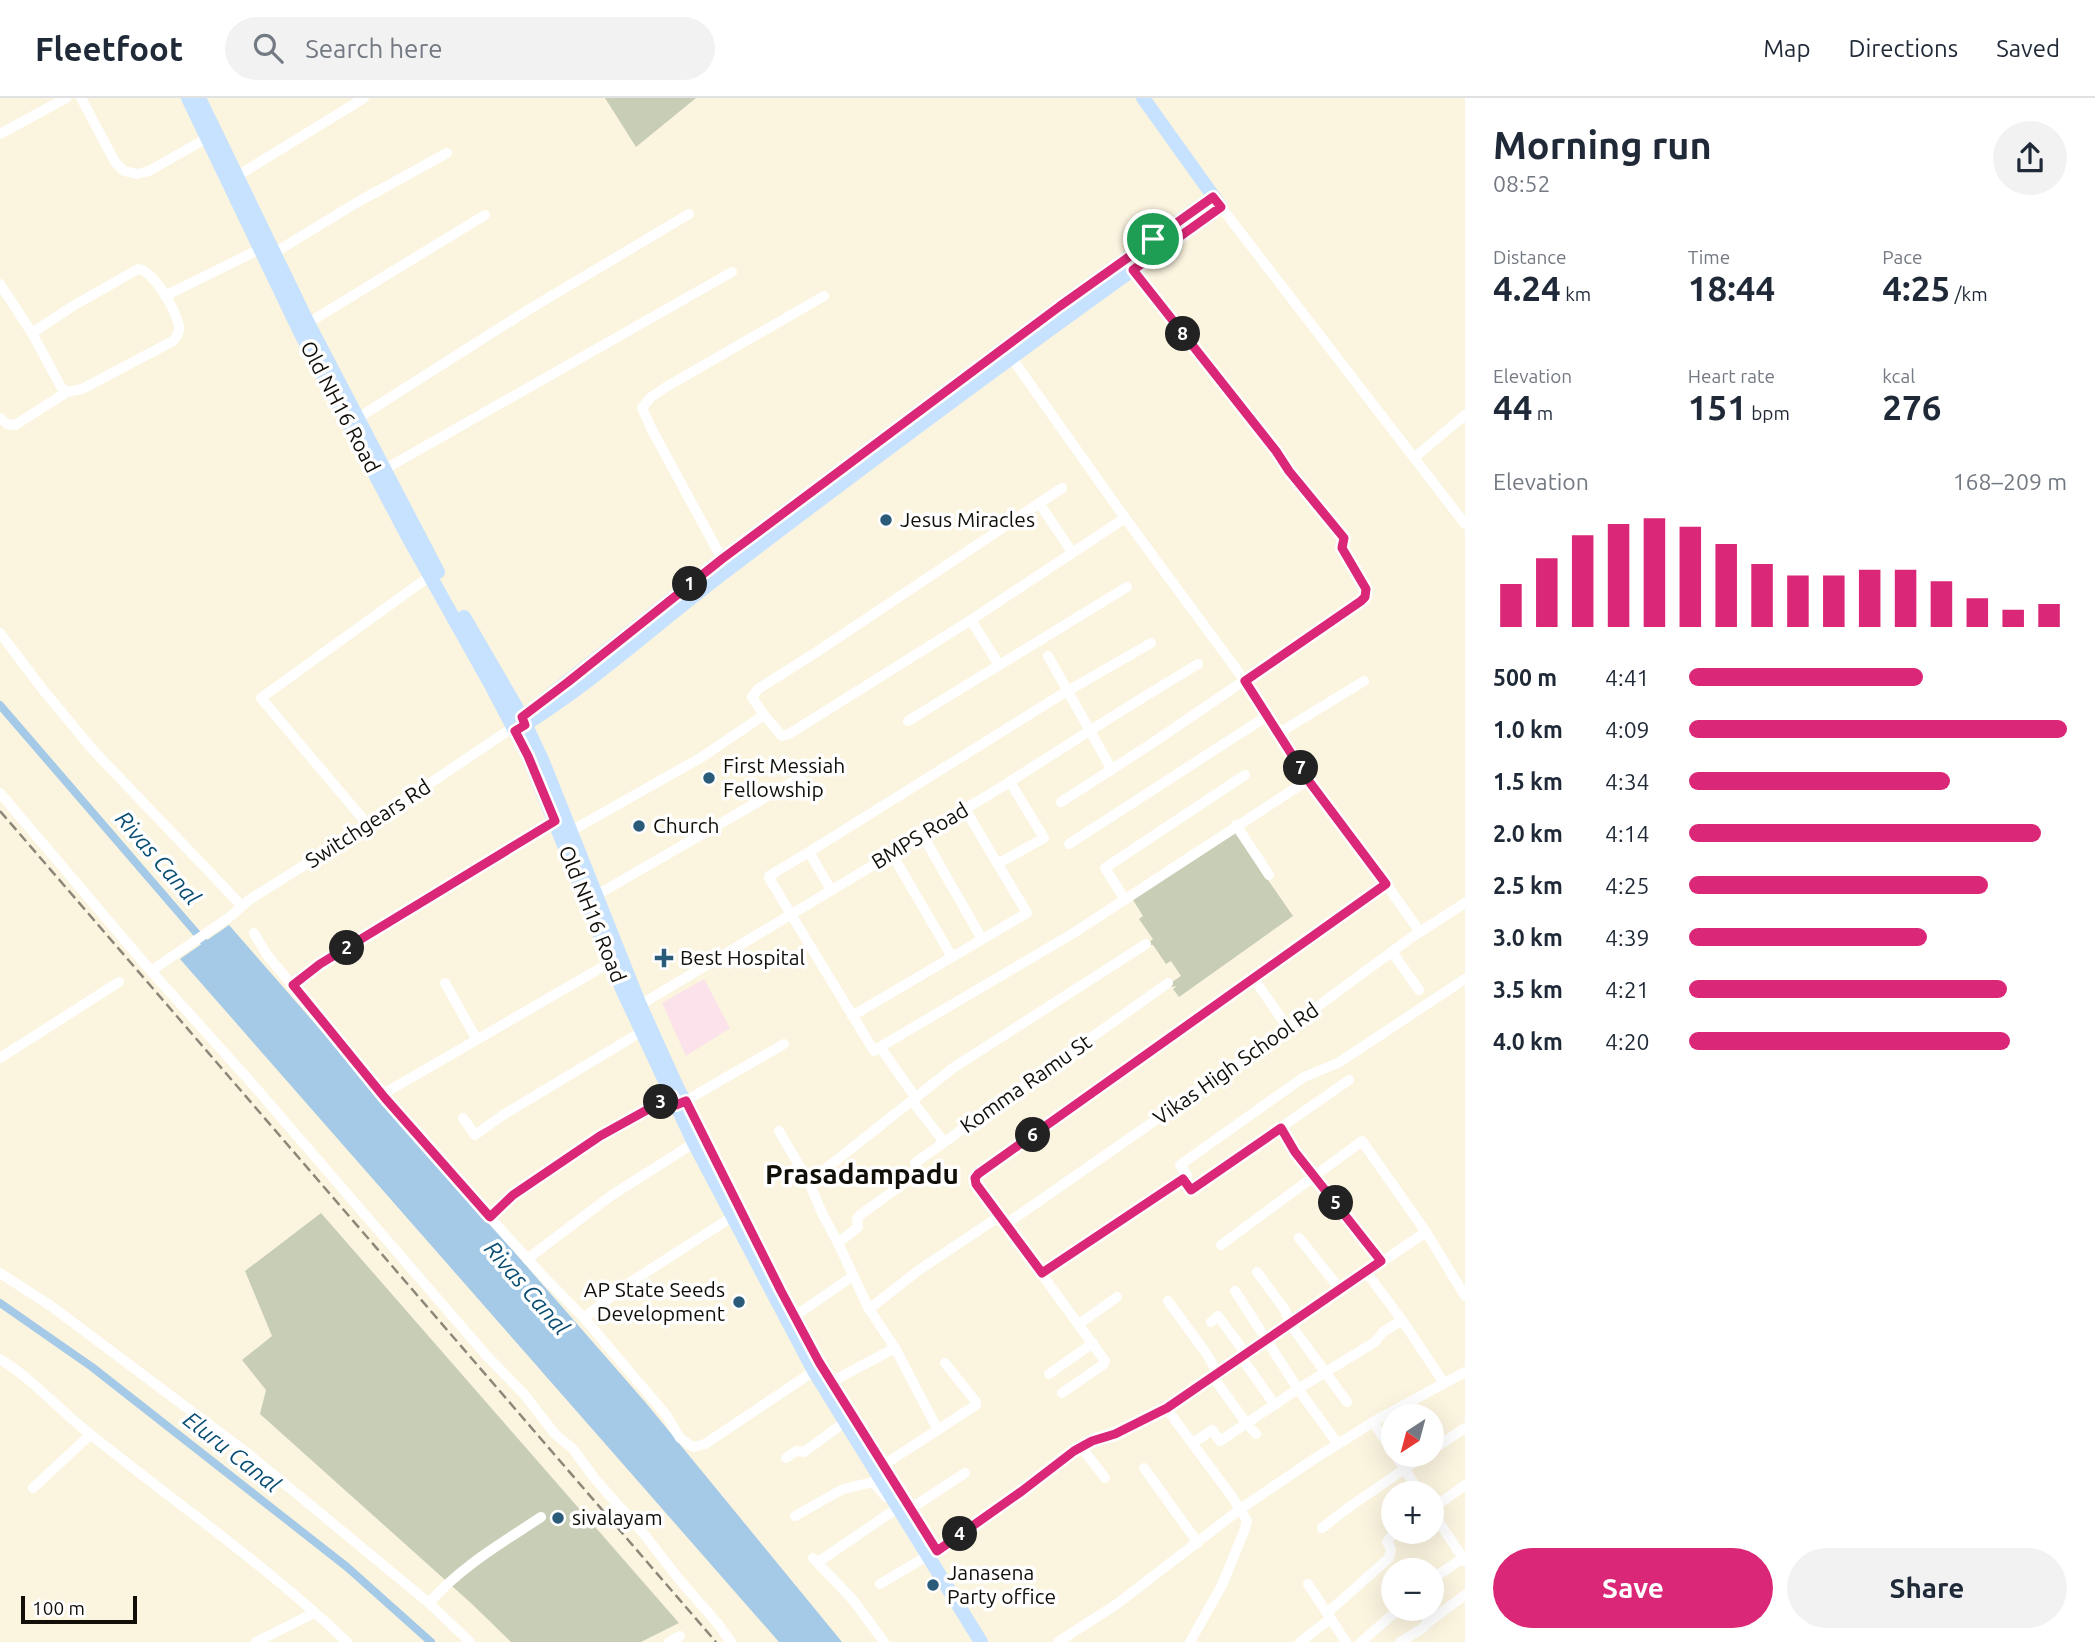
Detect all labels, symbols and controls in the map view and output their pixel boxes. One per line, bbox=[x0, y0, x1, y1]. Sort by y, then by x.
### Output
search box bbox=[225, 17, 715, 80]
icon: search bbox=[249, 29, 287, 67]
text: Fleetfoot bbox=[35, 30, 183, 67]
text: Search here bbox=[305, 34, 443, 63]
text: Map bbox=[1763, 35, 1810, 62]
text: Directions bbox=[1848, 35, 1958, 62]
text: Saved bbox=[1996, 35, 2060, 62]
button: share bbox=[1993, 121, 2067, 195]
text: Morning run bbox=[1493, 124, 1712, 166]
text: 08:52 bbox=[1493, 171, 1551, 196]
pin bbox=[1123, 209, 1183, 269]
icon: arrive bbox=[1134, 220, 1172, 258]
text: Distance bbox=[1493, 246, 1567, 268]
text: Time bbox=[1688, 246, 1730, 268]
text: Pace bbox=[1882, 246, 1923, 268]
text: 4.24 bbox=[1493, 268, 1561, 308]
text: 18:44 bbox=[1688, 268, 1775, 308]
text: 4:25 bbox=[1882, 268, 1950, 308]
text: km bbox=[1561, 283, 1591, 305]
text: /km bbox=[1950, 283, 1988, 305]
pin: 8 bbox=[1166, 316, 1200, 352]
text: 8 bbox=[1177, 322, 1188, 344]
street label: Old NH16 Road bbox=[296, 337, 386, 476]
text: Elevation bbox=[1493, 365, 1572, 387]
text: Heart rate bbox=[1688, 365, 1775, 387]
text: kcal bbox=[1882, 365, 1915, 387]
text: 44 bbox=[1493, 387, 1532, 427]
text: 151 bbox=[1688, 387, 1747, 427]
text: 276 bbox=[1882, 387, 1942, 427]
text: m bbox=[1532, 402, 1553, 424]
text: bpm bbox=[1747, 402, 1790, 424]
text: Elevation bbox=[1493, 469, 1589, 494]
text: 168–209 m bbox=[1953, 469, 2067, 494]
place label: Jesus Miracles bbox=[900, 507, 1035, 531]
marker: Jesus Miracles bbox=[878, 512, 894, 528]
pin: 1 bbox=[672, 566, 708, 602]
text: 1 bbox=[684, 572, 695, 594]
text: 500 m bbox=[1493, 665, 1557, 690]
text: 4:41 bbox=[1605, 665, 1650, 690]
text: 1.0 km bbox=[1493, 717, 1563, 742]
text: 4:09 bbox=[1605, 717, 1650, 742]
pin: 7 bbox=[1284, 750, 1318, 786]
place label: First Messiah Fellowship bbox=[723, 753, 845, 801]
text: 7 bbox=[1295, 756, 1306, 778]
text: 1.5 km bbox=[1493, 769, 1563, 794]
text: 4:34 bbox=[1605, 769, 1650, 794]
marker: First Messiah Fellowship bbox=[701, 770, 717, 786]
street label: Switchgears Rd bbox=[301, 774, 434, 872]
street label: BMPS Road bbox=[867, 797, 972, 873]
water label: Rivas Canal bbox=[111, 806, 206, 910]
place label: Church bbox=[653, 813, 720, 837]
marker: Church bbox=[631, 818, 647, 834]
text: 2.0 km bbox=[1493, 821, 1563, 846]
text: 4:14 bbox=[1605, 821, 1650, 846]
street label: Old NH16 Road bbox=[555, 842, 631, 986]
text: 2.5 km bbox=[1493, 873, 1563, 898]
text: 4:25 bbox=[1605, 873, 1650, 898]
text: 3.0 km bbox=[1493, 925, 1563, 950]
text: 4:39 bbox=[1605, 925, 1650, 950]
pin: 2 bbox=[330, 930, 364, 966]
text: 2 bbox=[341, 936, 352, 958]
place label: Best Hospital bbox=[680, 945, 805, 969]
marker: Best Hospital bbox=[654, 948, 674, 968]
text: 3.5 km bbox=[1493, 977, 1563, 1002]
text: 4:21 bbox=[1605, 977, 1650, 1002]
street label: Vikas High School Rd bbox=[1148, 997, 1323, 1129]
street label: Komma Ramu St bbox=[955, 1029, 1096, 1137]
text: 4.0 km bbox=[1493, 1029, 1563, 1054]
text: 4:20 bbox=[1605, 1029, 1650, 1054]
pin: 3 bbox=[644, 1084, 678, 1119]
text: 3 bbox=[655, 1090, 666, 1112]
pin: 6 bbox=[1016, 1118, 1050, 1152]
text: 6 bbox=[1027, 1123, 1038, 1145]
district label: Prasadampadu bbox=[765, 1158, 959, 1189]
pin: 5 bbox=[1318, 1186, 1354, 1220]
text: 5 bbox=[1330, 1191, 1341, 1213]
water label: Rivas Canal bbox=[480, 1236, 575, 1340]
place label: AP State Seeds Development bbox=[584, 1277, 725, 1325]
marker: AP State Seeds Development bbox=[731, 1294, 747, 1310]
north arrow bbox=[1381, 1404, 1444, 1466]
map controls bbox=[1381, 1404, 1444, 1621]
water label: Eluru Canal bbox=[179, 1406, 286, 1497]
button: + bbox=[1381, 1481, 1444, 1544]
place label: sivalayam bbox=[572, 1505, 663, 1529]
marker: sivalayam bbox=[550, 1510, 566, 1526]
pin: 4 bbox=[942, 1516, 978, 1552]
text: 4 bbox=[954, 1522, 965, 1544]
button: Save bbox=[1493, 1548, 1773, 1628]
button: Share bbox=[1787, 1548, 2067, 1628]
button: − bbox=[1381, 1558, 1444, 1621]
place label: Janasena Party office bbox=[947, 1560, 1056, 1608]
marker: Janasena Party office bbox=[925, 1577, 941, 1593]
scale bar bbox=[21, 1593, 136, 1625]
text: 100 m bbox=[32, 1597, 85, 1619]

